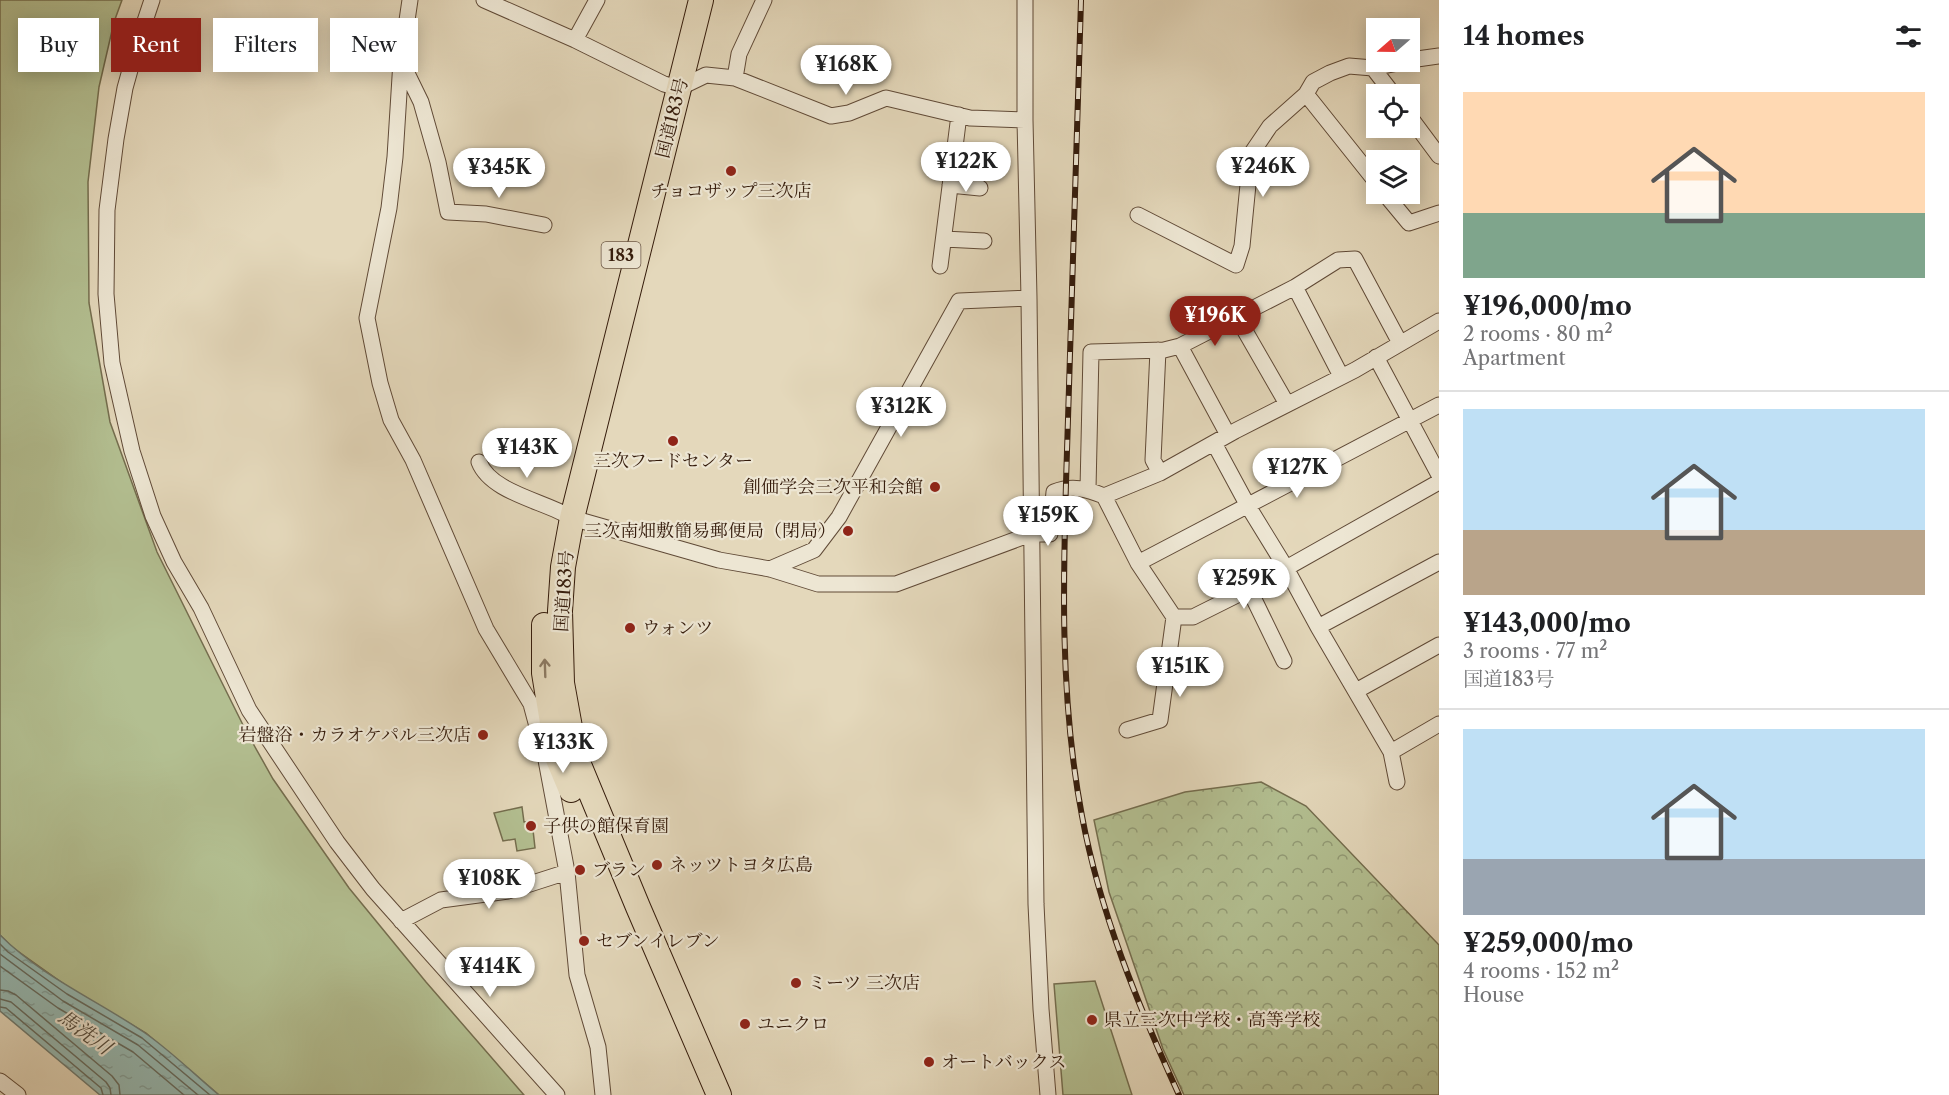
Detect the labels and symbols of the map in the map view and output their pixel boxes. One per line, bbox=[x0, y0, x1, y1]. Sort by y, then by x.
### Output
north arrow bbox=[1366, 18, 1420, 72]
pin: ¥168K bbox=[804, 45, 888, 96]
street label: 国道183号 bbox=[651, 75, 693, 161]
pin: ¥122K bbox=[924, 142, 1008, 193]
pin: ¥246K bbox=[1221, 147, 1305, 198]
pin: ¥345K bbox=[457, 148, 541, 199]
marker: チョコザップ三次店 bbox=[724, 164, 738, 178]
place label: チョコザップ三次店 bbox=[650, 180, 812, 202]
road number: 183 bbox=[602, 242, 640, 268]
pin: ¥196K bbox=[1173, 296, 1257, 347]
pin: ¥312K bbox=[859, 387, 943, 438]
pin: ¥143K bbox=[485, 428, 569, 479]
marker: 三次フードセンター bbox=[666, 434, 680, 448]
pin: ¥127K bbox=[1255, 448, 1339, 499]
place label: 三次フードセンター bbox=[593, 450, 753, 472]
place label: 創価学会三次平和会館 bbox=[743, 476, 923, 498]
marker: 創価学会三次平和会館 bbox=[928, 480, 942, 494]
pin: ¥159K bbox=[1006, 496, 1090, 547]
place label: 三次南畑敷簡易郵便局（閉局） bbox=[584, 520, 836, 542]
marker: 三次南畑敷簡易郵便局（閉局） bbox=[841, 524, 855, 538]
street label: 国道183号 bbox=[550, 549, 578, 633]
pin: ¥259K bbox=[1202, 559, 1286, 610]
place label: ウォンツ bbox=[642, 617, 713, 639]
marker: ウォンツ bbox=[623, 621, 637, 635]
pin: ¥151K bbox=[1138, 647, 1222, 698]
one-way arrow bbox=[539, 658, 550, 678]
pin: ¥133K bbox=[521, 723, 605, 774]
place label: 岩盤浴・カラオケパル三次店 bbox=[238, 724, 471, 746]
marker: 岩盤浴・カラオケパル三次店 bbox=[476, 728, 490, 742]
place label: 子供の館保育園 bbox=[543, 815, 669, 837]
marker: 子供の館保育園 bbox=[524, 819, 538, 833]
place label: ネッツトヨタ広島 bbox=[669, 854, 813, 876]
marker: ネッツトヨタ広島 bbox=[650, 858, 664, 872]
pin: ¥108K bbox=[447, 859, 531, 910]
place label: ブラン bbox=[592, 859, 646, 881]
marker: ブラン bbox=[573, 863, 587, 877]
place label: セブンイレブン bbox=[596, 930, 720, 952]
marker: セブンイレブン bbox=[577, 934, 591, 948]
pin: ¥414K bbox=[448, 947, 532, 998]
place label: ミーツ 三次店 bbox=[808, 972, 920, 994]
marker: ミーツ 三次店 bbox=[789, 976, 803, 990]
water label: 馬洗川 bbox=[54, 1005, 118, 1061]
place label: 県立三次中学校・高等学校 bbox=[1104, 1009, 1320, 1031]
place label: ユニクロ bbox=[757, 1013, 829, 1035]
marker: 県立三次中学校・高等学校 bbox=[1085, 1013, 1099, 1027]
marker: ユニクロ bbox=[738, 1017, 752, 1031]
place label: オートバックス bbox=[941, 1051, 1066, 1073]
marker: オートバックス bbox=[922, 1055, 936, 1069]

